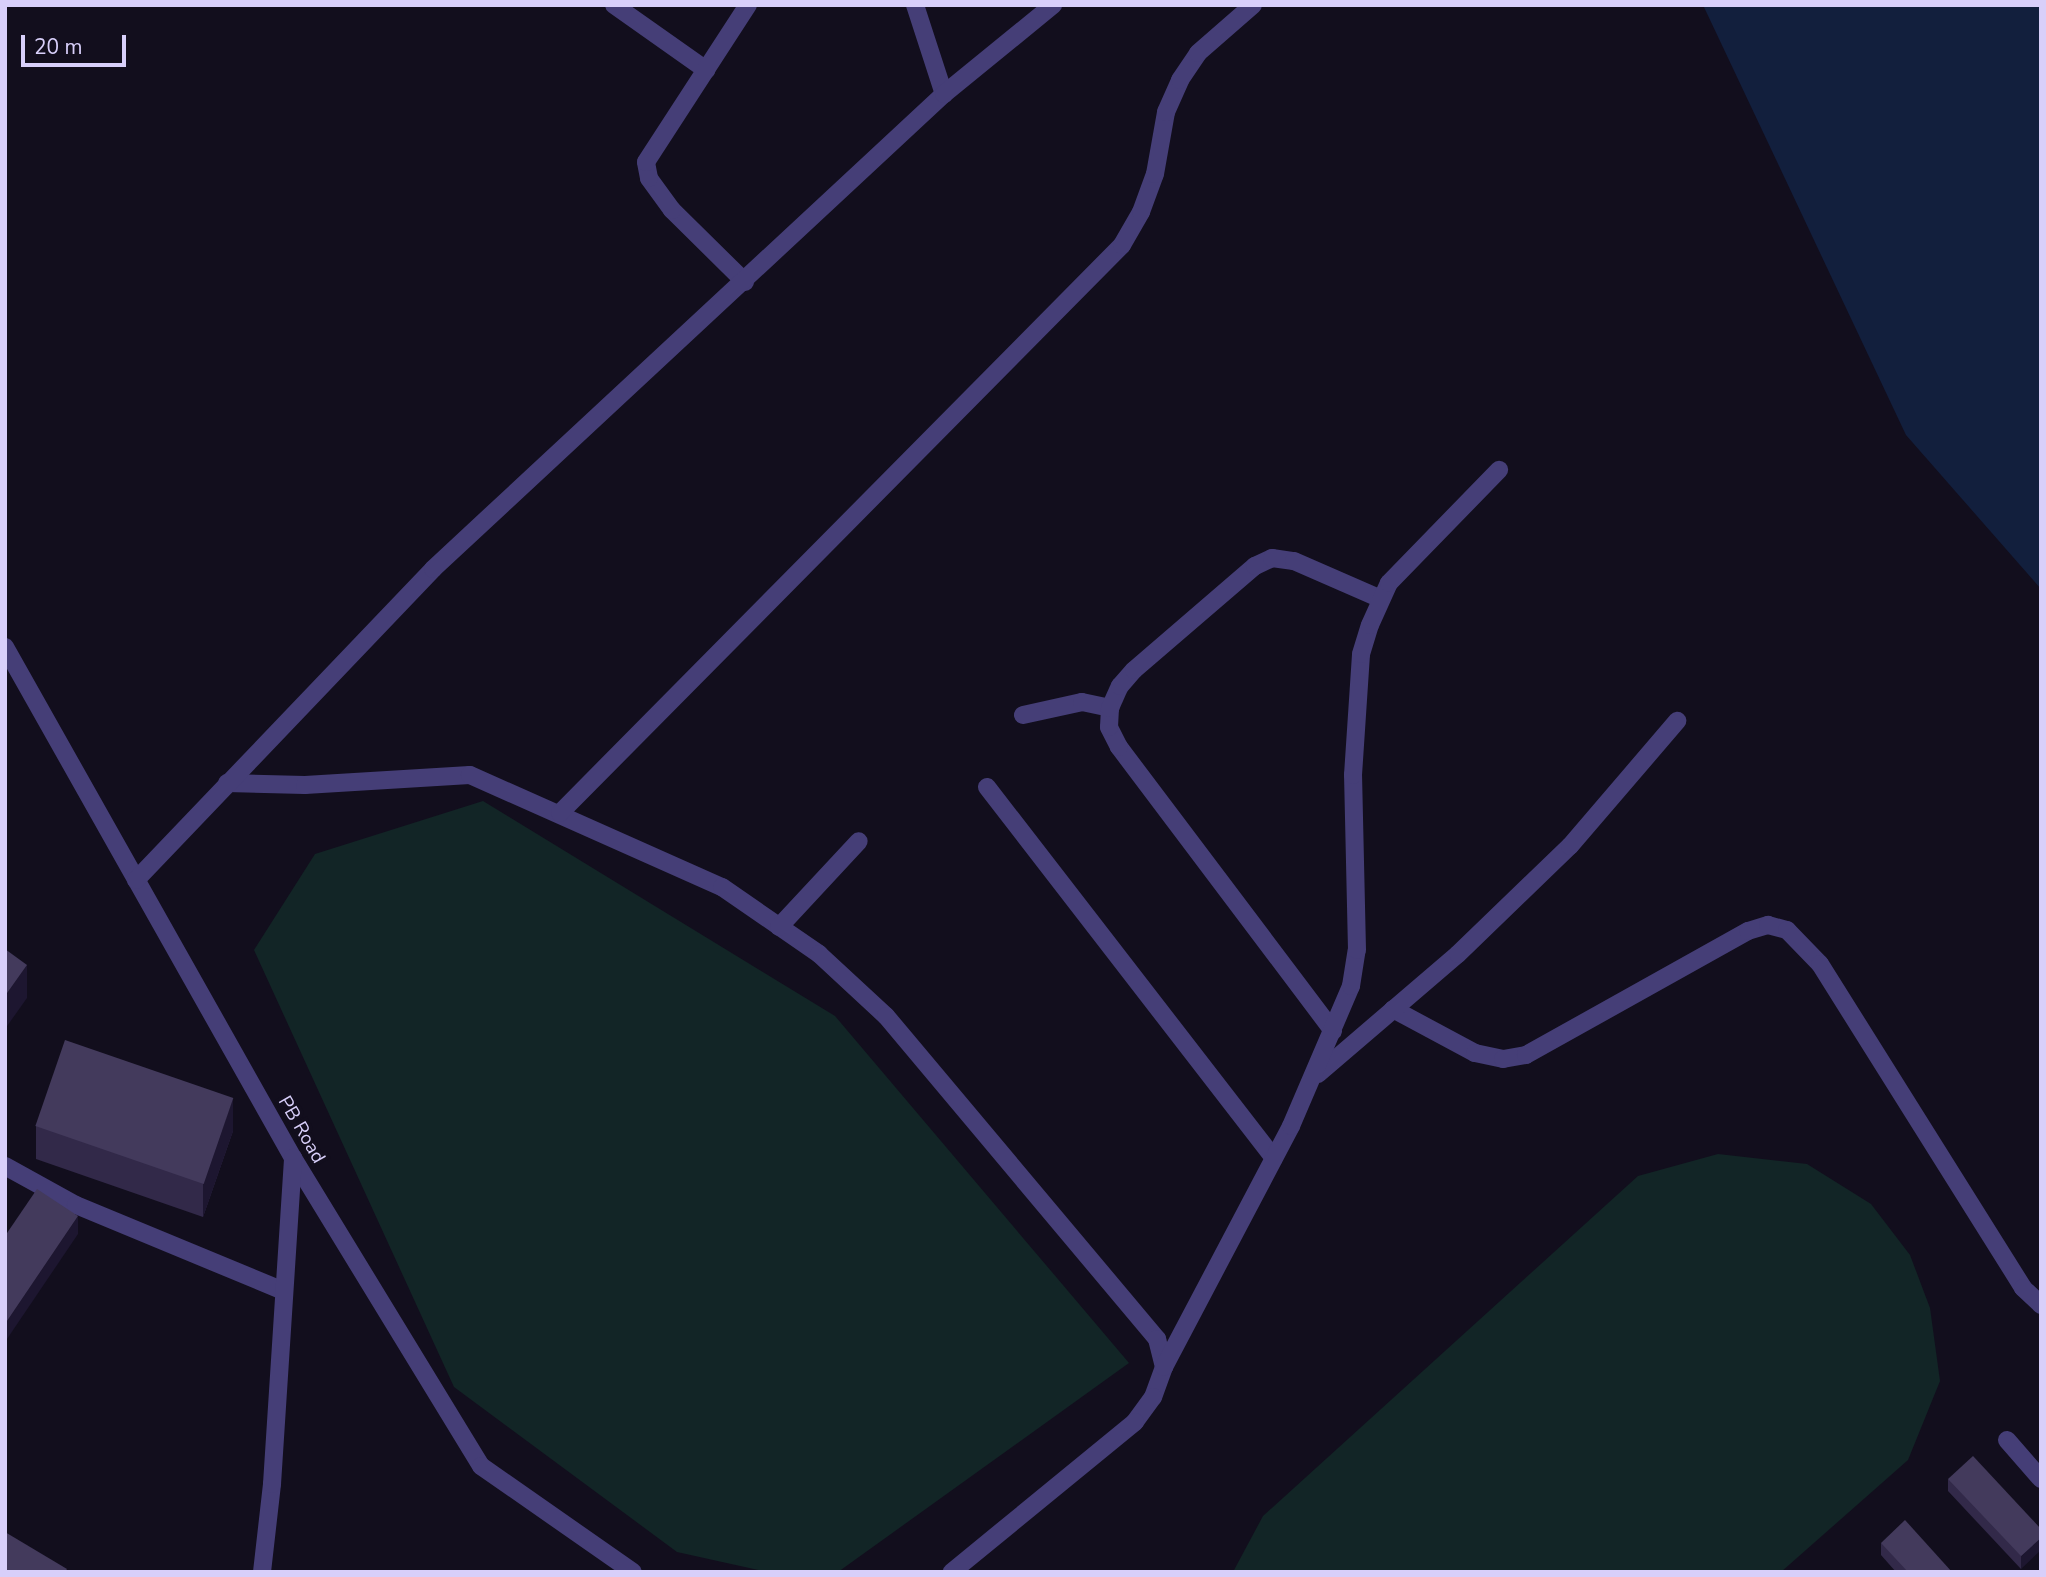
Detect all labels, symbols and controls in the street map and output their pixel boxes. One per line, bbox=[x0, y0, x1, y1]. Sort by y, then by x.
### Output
scale bar bbox=[24, 21, 130, 65]
text: 20 m bbox=[34, 33, 83, 61]
street label: PB Road bbox=[273, 1092, 329, 1168]

